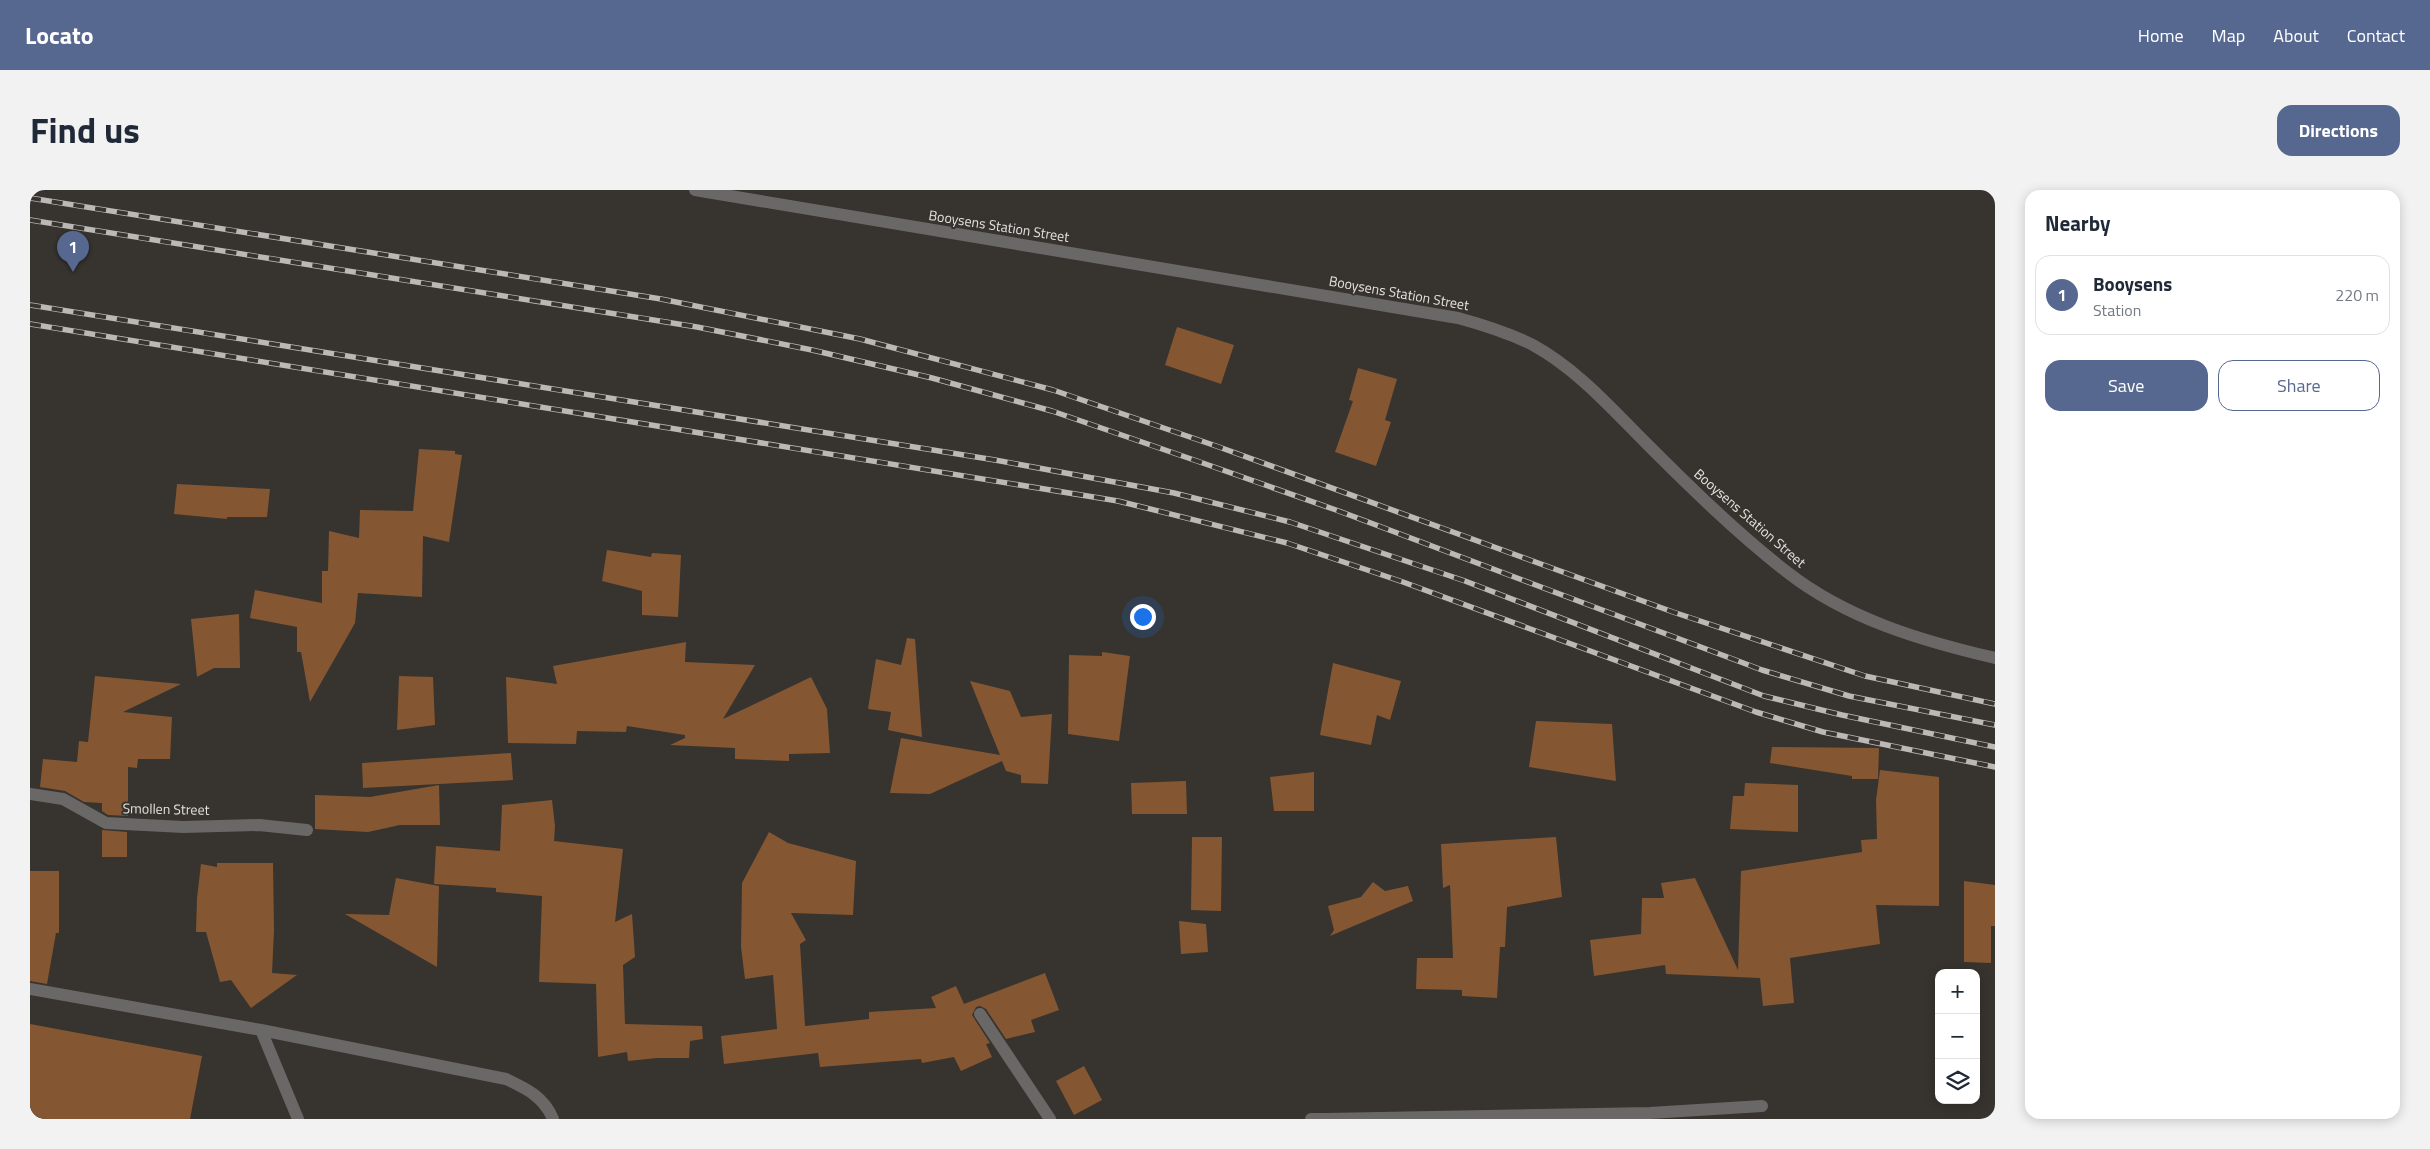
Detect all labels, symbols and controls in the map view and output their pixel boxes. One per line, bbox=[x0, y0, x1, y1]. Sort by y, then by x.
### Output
text: Locato bbox=[25, 17, 94, 53]
text: Home bbox=[2138, 22, 2184, 49]
text: Map bbox=[2212, 22, 2245, 49]
text: About bbox=[2273, 22, 2319, 49]
text: Contact bbox=[2347, 22, 2405, 49]
text: Find us bbox=[30, 103, 140, 157]
button: Directions bbox=[2277, 105, 2400, 156]
street label: Booysens Station Street bbox=[927, 204, 1071, 247]
text: Nearby bbox=[2045, 207, 2110, 239]
pin: 1 bbox=[57, 231, 89, 272]
text: Booysens bbox=[2093, 269, 2172, 298]
street label: Booysens Station Street bbox=[1327, 270, 1471, 315]
text: 1 bbox=[2058, 283, 2066, 307]
text: 220 m bbox=[2335, 283, 2379, 307]
text: Station bbox=[2093, 298, 2141, 322]
button: Save bbox=[2045, 360, 2208, 411]
button: Share bbox=[2218, 360, 2380, 411]
street label: Booysens Station Street bbox=[1690, 463, 1811, 572]
your location bbox=[1130, 604, 1156, 630]
street label: Smollen Street bbox=[122, 797, 210, 820]
map controls bbox=[1935, 969, 1980, 1104]
button: + bbox=[1935, 969, 1980, 1014]
button: − bbox=[1935, 1014, 1980, 1059]
button: layers bbox=[1935, 1059, 1980, 1104]

